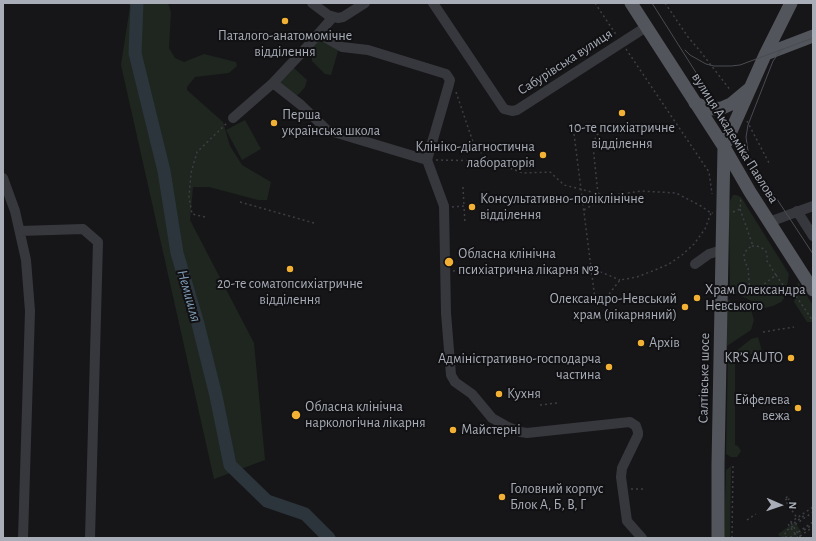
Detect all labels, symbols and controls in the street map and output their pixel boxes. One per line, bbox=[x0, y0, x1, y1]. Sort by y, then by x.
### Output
marker: Паталого-анатомомічне відділення bbox=[280, 16, 290, 26]
street label: Сабурівська вулиця bbox=[514, 25, 616, 99]
place label: Паталого-анатомомічне відділення bbox=[218, 28, 352, 60]
street label: вулиця Академіка Павлова bbox=[688, 70, 782, 206]
place label: Перша українська школа bbox=[282, 107, 380, 140]
marker: 10-те психіатричне відділення bbox=[617, 108, 627, 118]
marker: Перша українська школа bbox=[269, 118, 279, 128]
place label: 10-те психіатричне відділення bbox=[569, 120, 675, 152]
place label: Клініко-діагностична лабораторія bbox=[415, 139, 535, 172]
marker: Клініко-діагностична лабораторія bbox=[538, 150, 548, 160]
place label: Консультативно-поліклінічне відділення bbox=[480, 191, 644, 224]
marker: Консультативно-поліклінічне відділення bbox=[467, 202, 477, 212]
place label: Обласна клінічна психіатрична лікарня №3 bbox=[458, 246, 599, 278]
marker: Обласна клінічна психіатрична лікарня №3 bbox=[443, 256, 455, 268]
marker: 20-те соматопсихіатричне відділення bbox=[285, 264, 295, 274]
water label: Немишля bbox=[173, 268, 205, 324]
place label: 20-те соматопсихіатричне відділення bbox=[217, 276, 363, 308]
place label: Храм Олександра Невського bbox=[705, 282, 806, 314]
place label: Олександро-Невський храм (лікарняний) bbox=[549, 291, 677, 324]
marker: Храм Олександра Невського bbox=[692, 293, 702, 303]
marker: Олександро-Невський храм (лікарняний) bbox=[680, 302, 690, 312]
street label: Салтівське шосе bbox=[695, 333, 713, 423]
place label: Архів bbox=[649, 335, 680, 351]
marker: Архів bbox=[636, 338, 646, 348]
place label: KR’S AUTO bbox=[724, 350, 783, 366]
place label: Адміністративно-господарча частина bbox=[438, 351, 601, 384]
marker: KR’S AUTO bbox=[786, 353, 796, 363]
marker: Адміністративно-господарча частина bbox=[604, 362, 614, 372]
place label: Кухня bbox=[507, 386, 541, 402]
marker: Кухня bbox=[494, 389, 504, 399]
place label: Ейфелева вежа bbox=[735, 392, 790, 424]
place label: Обласна клінічна наркологічна лікарня bbox=[305, 399, 426, 432]
marker: Ейфелева вежа bbox=[793, 403, 803, 413]
marker: Обласна клінічна наркологічна лікарня bbox=[290, 409, 302, 421]
place label: Майстерні bbox=[461, 422, 521, 438]
marker: Майстерні bbox=[448, 425, 458, 435]
place label: Головний корпус Блок А, Б, В, Г bbox=[510, 481, 604, 514]
north arrow bbox=[760, 485, 800, 525]
marker: Головний корпус Блок А, Б, В, Г bbox=[497, 492, 507, 502]
text: N bbox=[787, 501, 798, 509]

